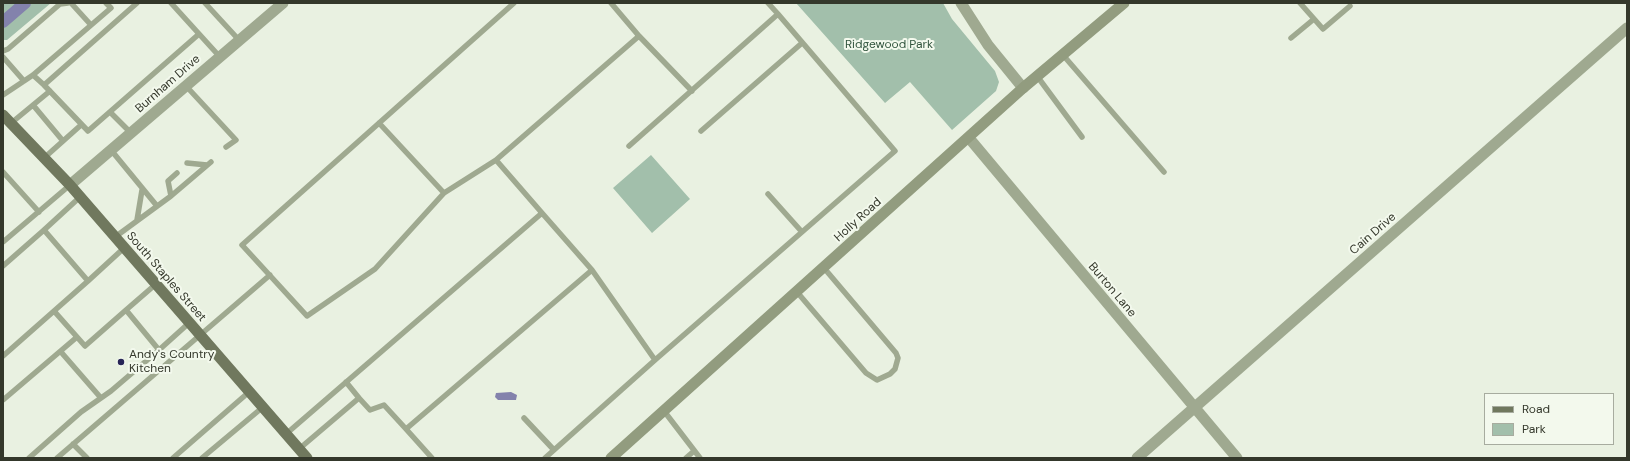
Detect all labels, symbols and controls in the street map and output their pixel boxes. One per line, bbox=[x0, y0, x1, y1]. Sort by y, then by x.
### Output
park label: Ridgewood Park bbox=[845, 38, 933, 52]
street label: Burnham Drive bbox=[133, 52, 203, 116]
street label: Holly Road bbox=[831, 195, 885, 245]
street label: Cain Drive bbox=[1347, 210, 1399, 258]
street label: South Staples Street bbox=[123, 229, 209, 325]
street label: Burton Lane bbox=[1085, 260, 1139, 320]
place label: Andy's Country Kitchen bbox=[129, 348, 214, 376]
marker: Andy's Country Kitchen bbox=[116, 357, 126, 367]
legend bbox=[1484, 393, 1614, 445]
text: Road bbox=[1522, 401, 1550, 417]
text: Park bbox=[1522, 421, 1546, 437]

